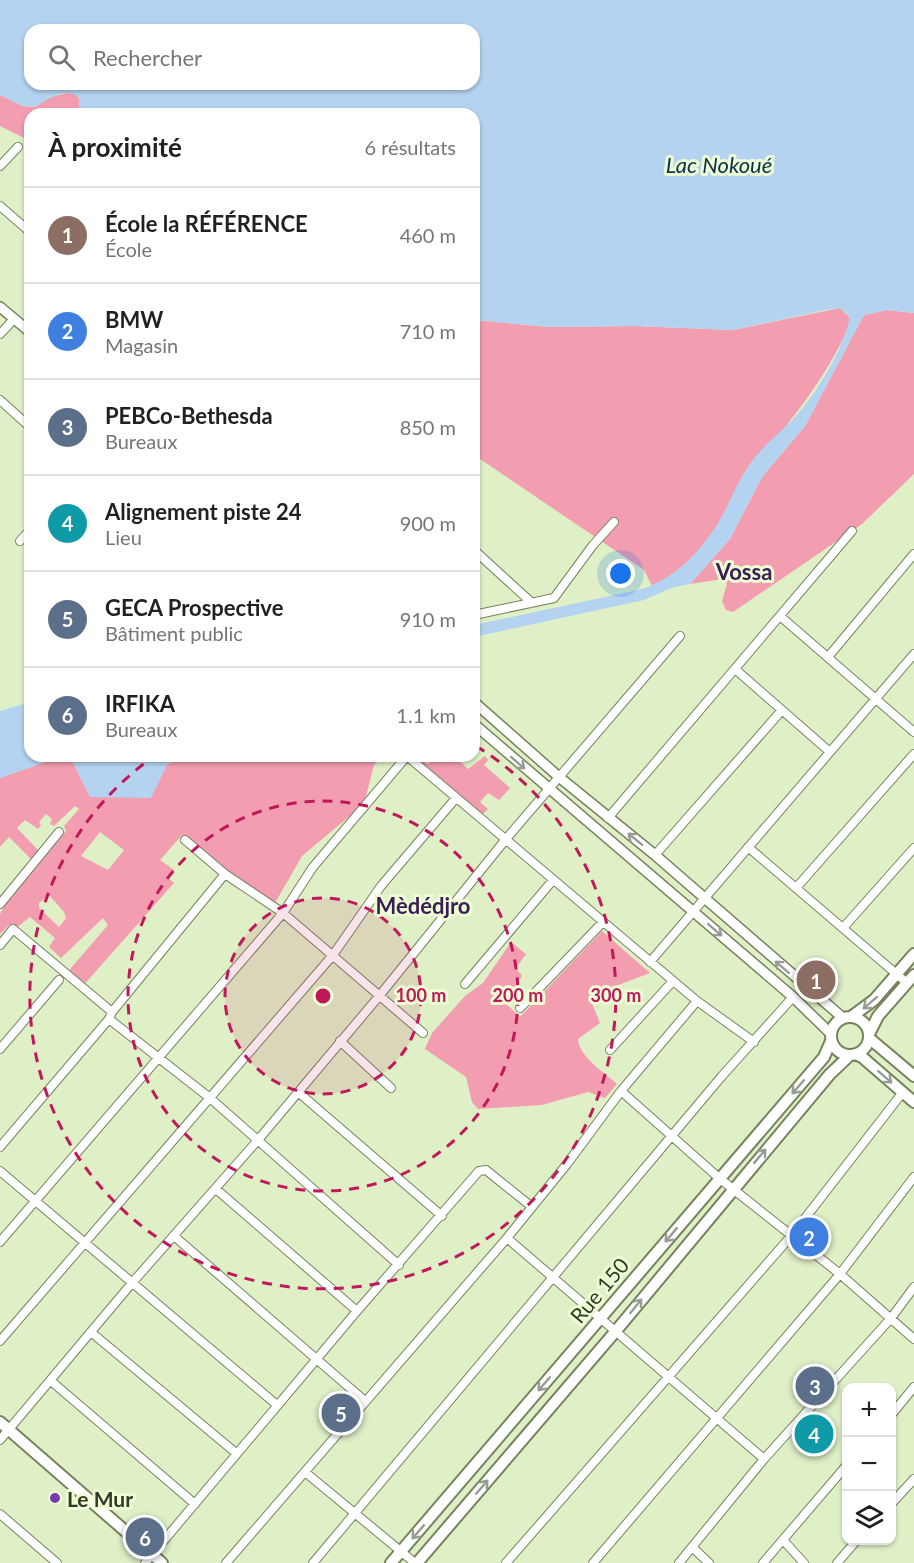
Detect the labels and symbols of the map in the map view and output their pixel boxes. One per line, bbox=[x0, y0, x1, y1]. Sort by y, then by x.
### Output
water label: Lac Nokoué bbox=[666, 151, 772, 178]
district label: Vossa bbox=[715, 558, 772, 585]
your location bbox=[606, 559, 635, 588]
one-way arrow bbox=[510, 756, 525, 770]
one-way arrow bbox=[628, 832, 643, 846]
district label: Mèdédjro bbox=[375, 892, 471, 919]
one-way arrow bbox=[707, 923, 722, 937]
pin: 1 bbox=[796, 958, 836, 1002]
one-way arrow bbox=[775, 960, 790, 974]
text: 100 m bbox=[396, 984, 446, 1006]
text: 200 m bbox=[493, 984, 543, 1006]
text: 300 m bbox=[591, 984, 641, 1006]
centre of rings bbox=[313, 986, 333, 1006]
one-way arrow bbox=[862, 996, 878, 1009]
one-way arrow bbox=[877, 1070, 892, 1084]
one-way arrow bbox=[791, 1079, 805, 1094]
one-way arrow bbox=[753, 1149, 767, 1164]
pin: 2 bbox=[790, 1214, 828, 1260]
one-way arrow bbox=[664, 1227, 678, 1242]
street label: Rue 150 bbox=[565, 1252, 633, 1328]
one-way arrow bbox=[629, 1299, 642, 1315]
pin: 3 bbox=[796, 1364, 834, 1408]
one-way arrow bbox=[538, 1376, 551, 1392]
pin: 5 bbox=[322, 1390, 360, 1436]
pin: 4 bbox=[794, 1412, 834, 1456]
one-way arrow bbox=[475, 1480, 489, 1495]
place label: Le Mur bbox=[67, 1486, 133, 1511]
marker: Le Mur bbox=[48, 1491, 62, 1505]
pin: 6 bbox=[126, 1514, 164, 1560]
one-way arrow bbox=[411, 1524, 424, 1540]

